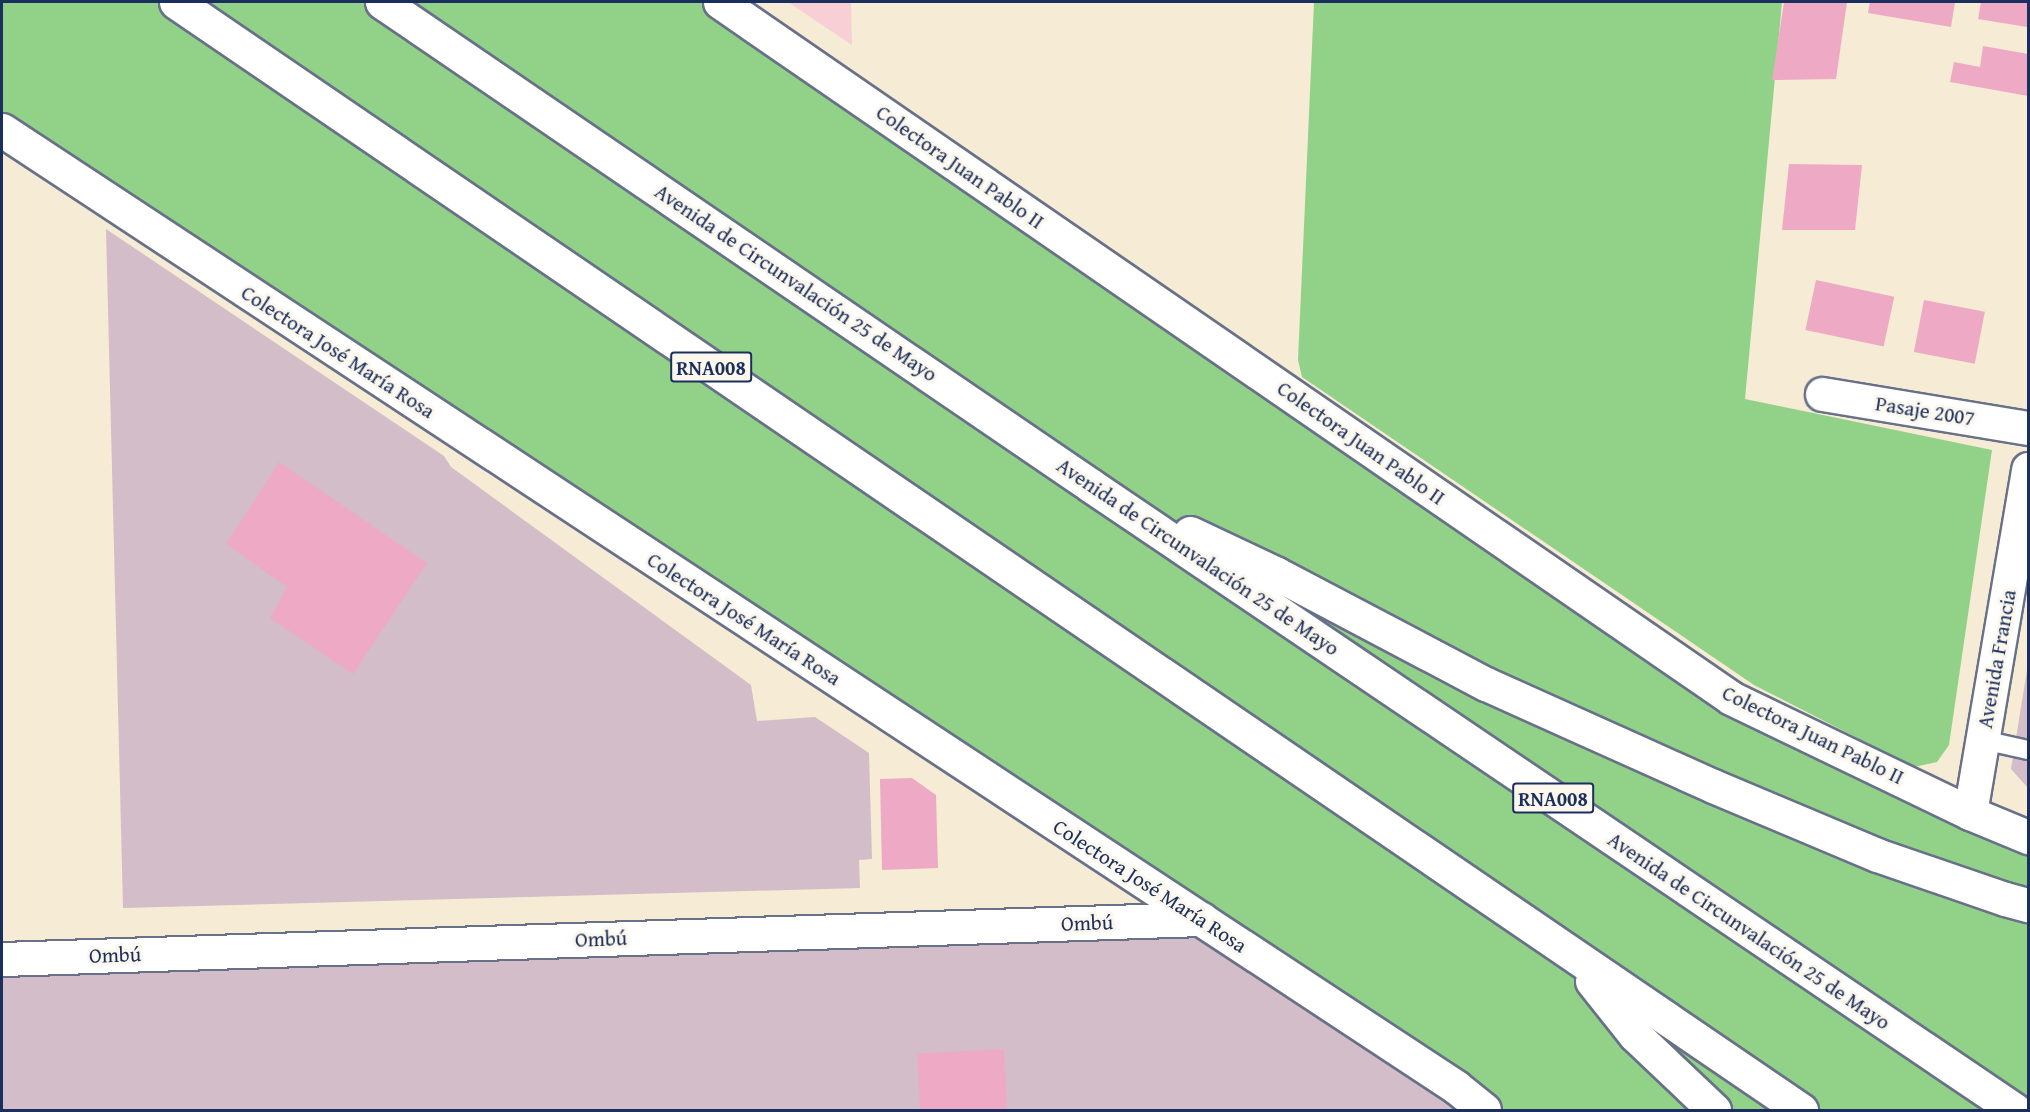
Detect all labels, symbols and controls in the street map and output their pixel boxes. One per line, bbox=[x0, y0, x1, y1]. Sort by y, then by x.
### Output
street label: Colectora Juan Pablo II bbox=[871, 100, 1049, 234]
street label: Avenida de Circunvalación 25 de Mayo bbox=[650, 179, 942, 387]
street label: Colectora José María Rosa bbox=[236, 280, 440, 424]
road number: RNA008 bbox=[669, 350, 753, 384]
street label: Colectora Juan Pablo II bbox=[1272, 376, 1450, 510]
street label: Pasaje 2007 bbox=[1874, 391, 1976, 431]
street label: Avenida de Circunvalación 25 de Mayo bbox=[1052, 453, 1344, 661]
street label: Colectora José María Rosa bbox=[642, 547, 846, 691]
street label: Avenida Francia bbox=[1972, 588, 2022, 730]
street label: Colectora Juan Pablo II bbox=[1718, 680, 1908, 790]
road number: RNA008 bbox=[1511, 781, 1595, 815]
street label: Colectora José María Rosa bbox=[1048, 814, 1252, 958]
street label: Avenida de Circunvalación 25 de Mayo bbox=[1603, 827, 1895, 1035]
street label: Ombú bbox=[1061, 909, 1113, 937]
street label: Ombú bbox=[575, 925, 627, 953]
street label: Ombú bbox=[89, 941, 141, 969]

